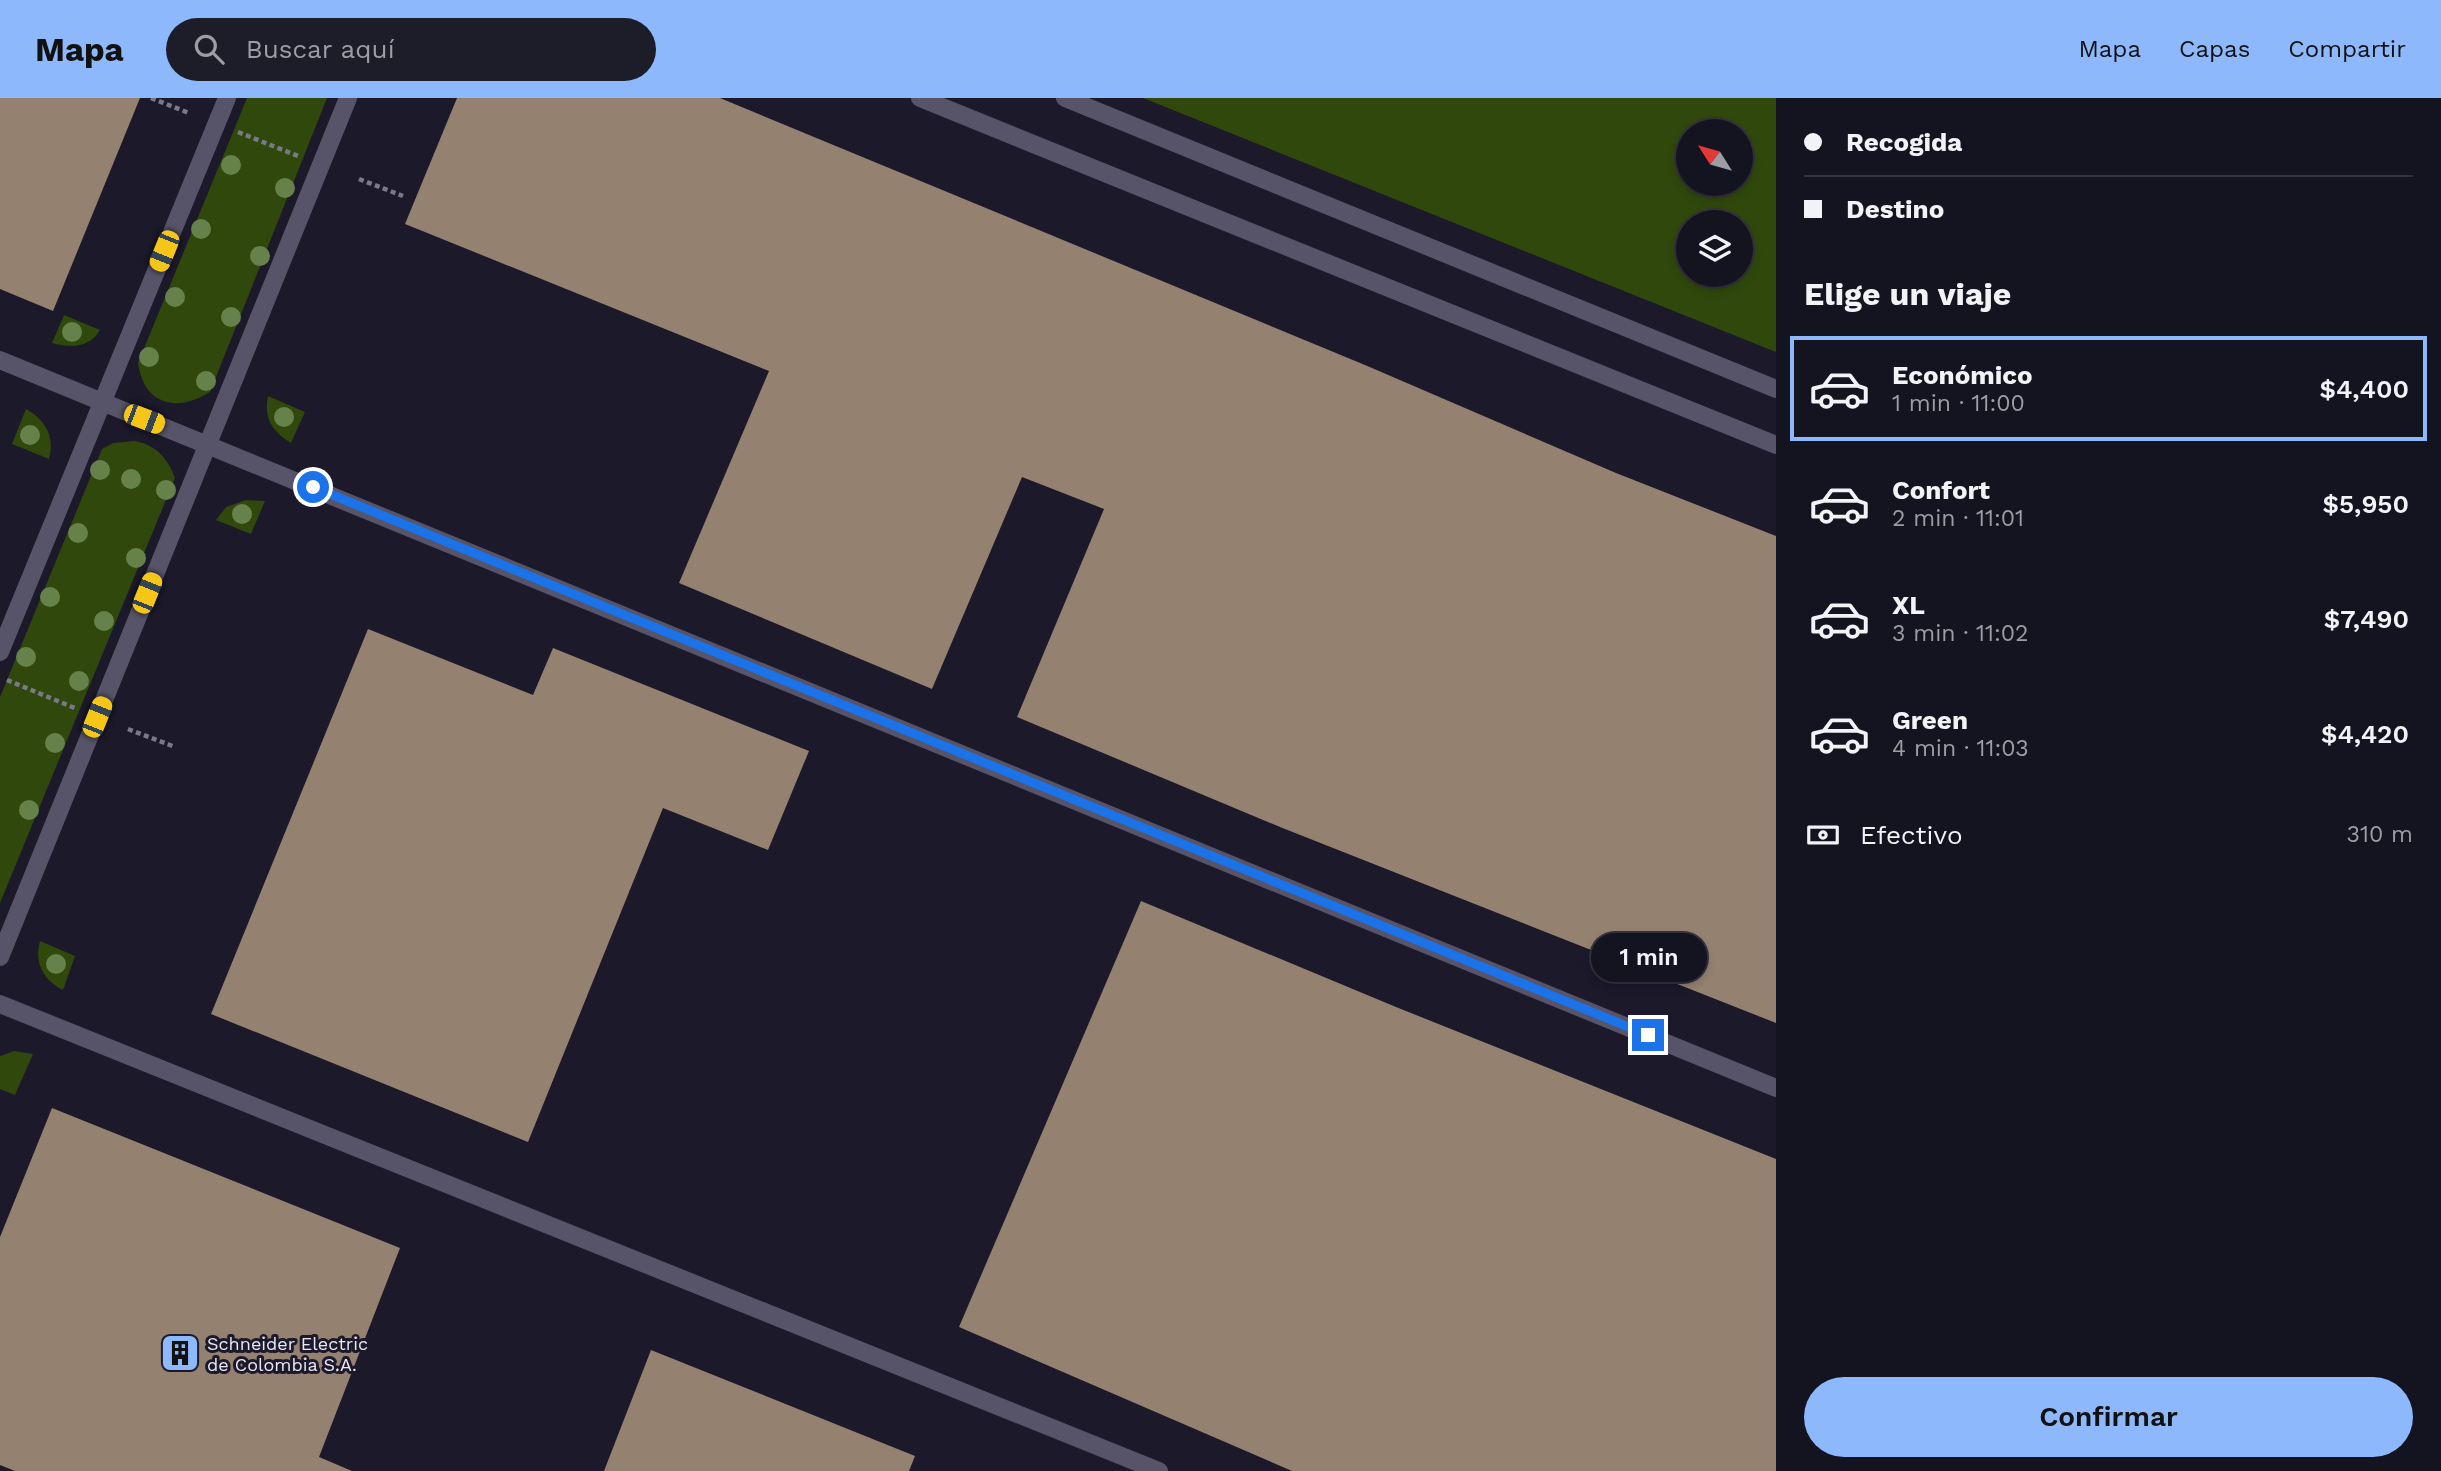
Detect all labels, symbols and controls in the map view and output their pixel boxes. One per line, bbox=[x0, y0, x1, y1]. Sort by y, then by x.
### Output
search box bbox=[166, 18, 656, 81]
text: Mapa bbox=[35, 30, 124, 69]
icon: search bbox=[190, 30, 228, 68]
text: Buscar aquí bbox=[246, 34, 395, 64]
text: Mapa bbox=[2078, 35, 2141, 63]
text: Capas bbox=[2179, 35, 2250, 63]
text: Compartir bbox=[2288, 35, 2406, 63]
north arrow bbox=[1676, 119, 1754, 196]
map controls bbox=[1676, 119, 1753, 287]
text: Recogida bbox=[1846, 127, 1962, 157]
text: Destino bbox=[1846, 194, 1944, 224]
button: layers bbox=[1676, 210, 1753, 287]
car bbox=[147, 228, 182, 274]
text: Elige un viaje bbox=[1804, 275, 2011, 313]
icon: car bbox=[1808, 357, 1871, 420]
text: Económico bbox=[1892, 360, 2033, 390]
text: $4,400 bbox=[2320, 374, 2409, 404]
text: 1 min · 11:00 bbox=[1892, 390, 2025, 417]
car bbox=[121, 402, 168, 436]
route start bbox=[297, 471, 329, 503]
icon: car bbox=[1808, 472, 1871, 535]
text: Confort bbox=[1892, 475, 1990, 505]
text: $5,950 bbox=[2322, 489, 2409, 519]
text: 2 min · 11:01 bbox=[1892, 505, 2024, 532]
car bbox=[130, 570, 165, 616]
icon: car bbox=[1808, 587, 1871, 650]
text: XL bbox=[1892, 590, 1925, 620]
text: $7,490 bbox=[2324, 604, 2409, 634]
text: 3 min · 11:02 bbox=[1892, 620, 2028, 647]
car bbox=[80, 694, 115, 740]
icon: car bbox=[1808, 702, 1871, 765]
text: Green bbox=[1892, 705, 1968, 735]
text: $4,420 bbox=[2321, 719, 2409, 749]
text: 4 min · 11:03 bbox=[1892, 735, 2029, 762]
icon: cash bbox=[1804, 816, 1842, 854]
text: Efectivo bbox=[1860, 820, 1963, 850]
text: 310 m bbox=[2347, 821, 2413, 848]
callout: 1 min bbox=[1590, 934, 1706, 982]
text: 1 min bbox=[1619, 944, 1679, 971]
route end bbox=[1632, 1019, 1664, 1051]
building icon: Schneider Electric de Colombia S.A. bbox=[159, 1332, 201, 1374]
place label: Schneider Electric de Colombia S.A. bbox=[207, 1333, 368, 1375]
button: Confirmar bbox=[1804, 1377, 2413, 1457]

